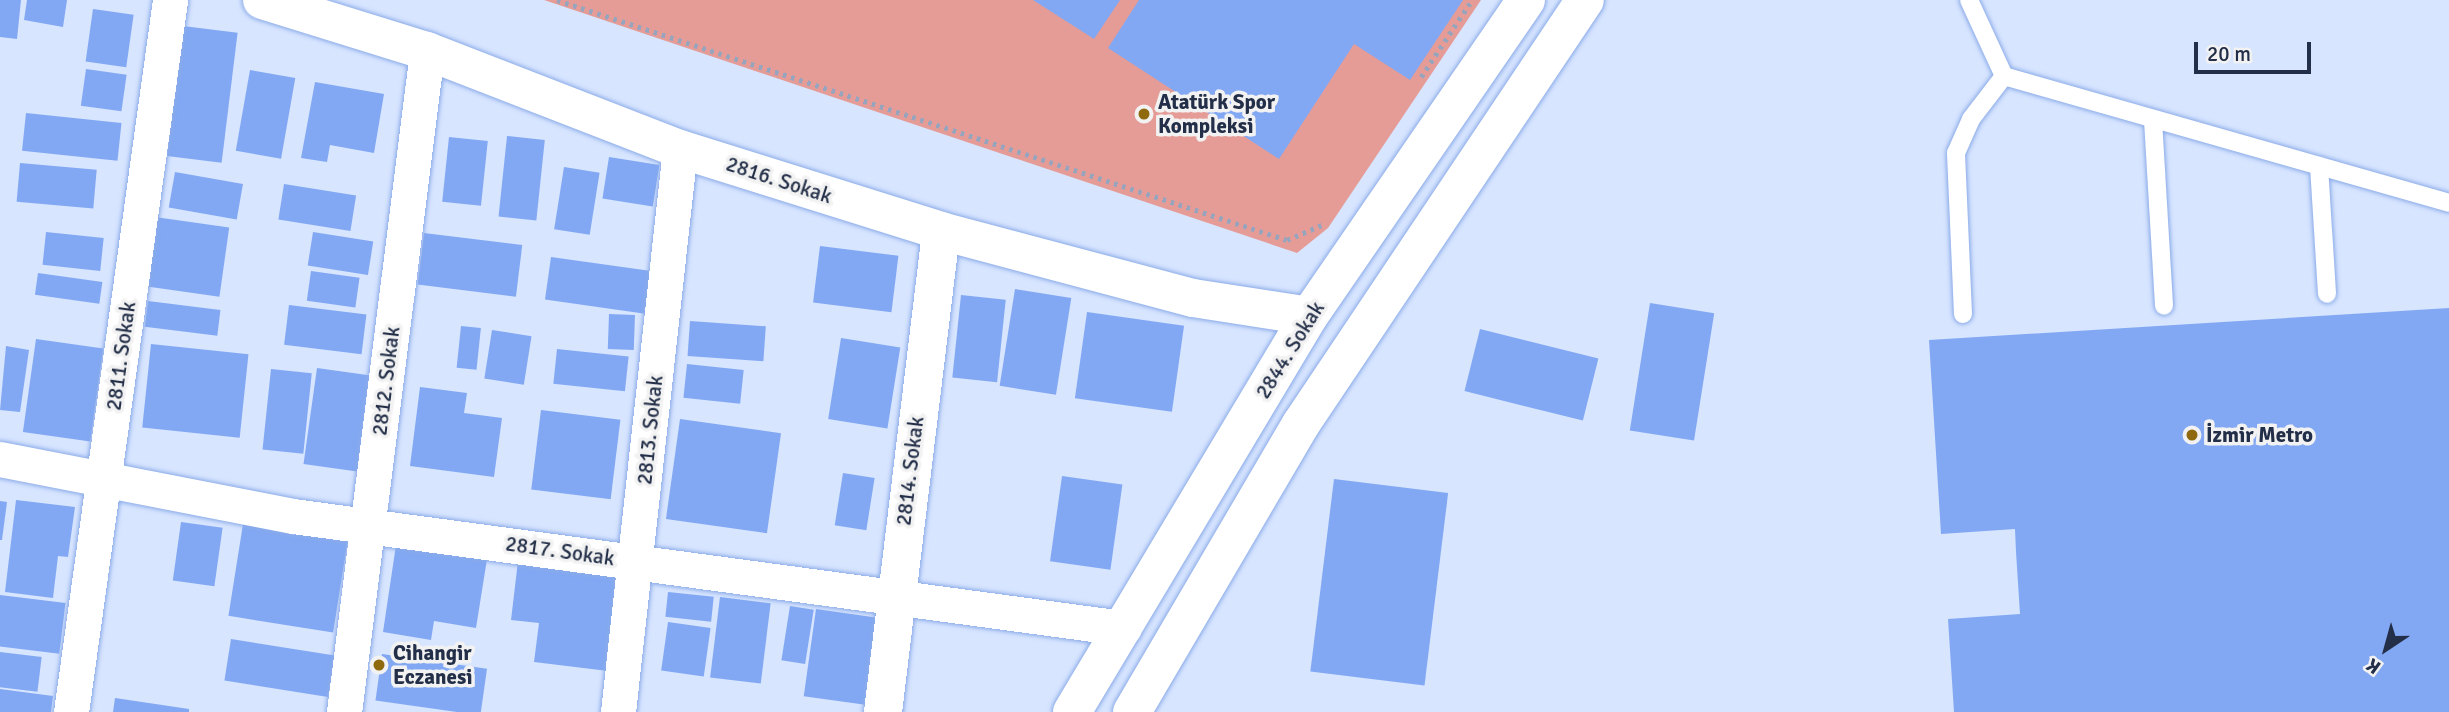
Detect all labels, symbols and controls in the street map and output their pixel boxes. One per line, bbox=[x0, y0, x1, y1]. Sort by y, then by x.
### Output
scale bar bbox=[2197, 28, 2314, 72]
text: 20 m bbox=[2207, 41, 2251, 67]
place label: Atatürk Spor Kompleksi bbox=[1158, 89, 1275, 139]
marker: Atatürk Spor Kompleksi bbox=[1136, 106, 1152, 122]
street label: 2816. Sokak bbox=[723, 151, 835, 209]
street label: 2844. Sokak bbox=[1250, 297, 1330, 403]
street label: 2811. Sokak bbox=[101, 300, 141, 412]
street label: 2812. Sokak bbox=[367, 325, 405, 437]
street label: 2813. Sokak bbox=[632, 374, 668, 486]
street label: 2814. Sokak bbox=[891, 415, 929, 527]
place label: İzmir Metro bbox=[2206, 422, 2313, 448]
marker: İzmir Metro bbox=[2184, 427, 2200, 443]
street label: 2817. Sokak bbox=[504, 531, 616, 571]
north arrow bbox=[2351, 614, 2421, 684]
place label: Cihangir Eczanesi bbox=[393, 640, 473, 690]
text: K bbox=[2362, 653, 2385, 679]
marker: Cihangir Eczanesi bbox=[371, 657, 387, 673]

